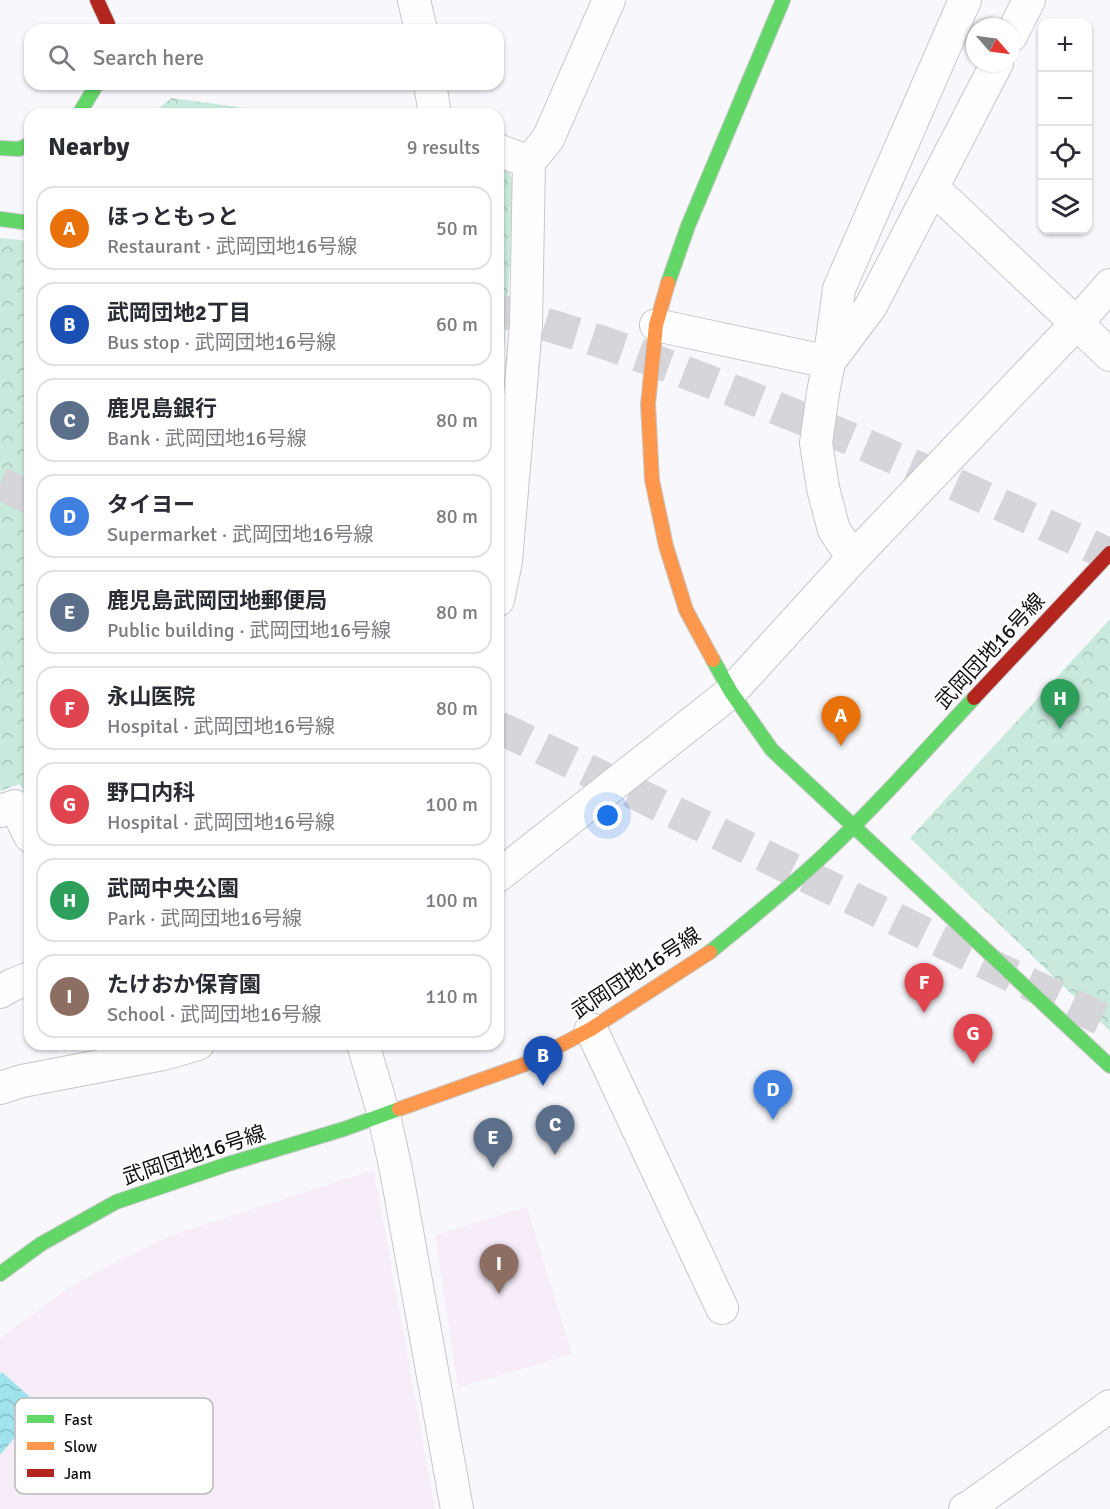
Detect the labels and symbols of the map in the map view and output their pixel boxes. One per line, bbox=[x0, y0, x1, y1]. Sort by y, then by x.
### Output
north arrow bbox=[966, 18, 1020, 72]
street label: 武岡団地16号線 bbox=[930, 588, 1050, 714]
pin: H bbox=[1040, 680, 1080, 729]
pin: A bbox=[822, 696, 860, 746]
your location bbox=[593, 801, 622, 830]
street label: 武岡団地16号線 bbox=[567, 922, 705, 1024]
pin: F bbox=[904, 964, 944, 1013]
pin: G bbox=[954, 1014, 992, 1064]
pin: B bbox=[524, 1036, 562, 1086]
pin: D bbox=[754, 1070, 792, 1120]
pin: C bbox=[536, 1106, 574, 1155]
pin: E bbox=[474, 1118, 512, 1168]
street label: 武岡団地16号線 bbox=[119, 1120, 269, 1190]
pin: I bbox=[480, 1244, 518, 1294]
legend bbox=[15, 1398, 213, 1494]
text: Fast bbox=[64, 1410, 93, 1430]
text: Slow bbox=[64, 1437, 98, 1457]
text: Jam bbox=[64, 1464, 92, 1484]

